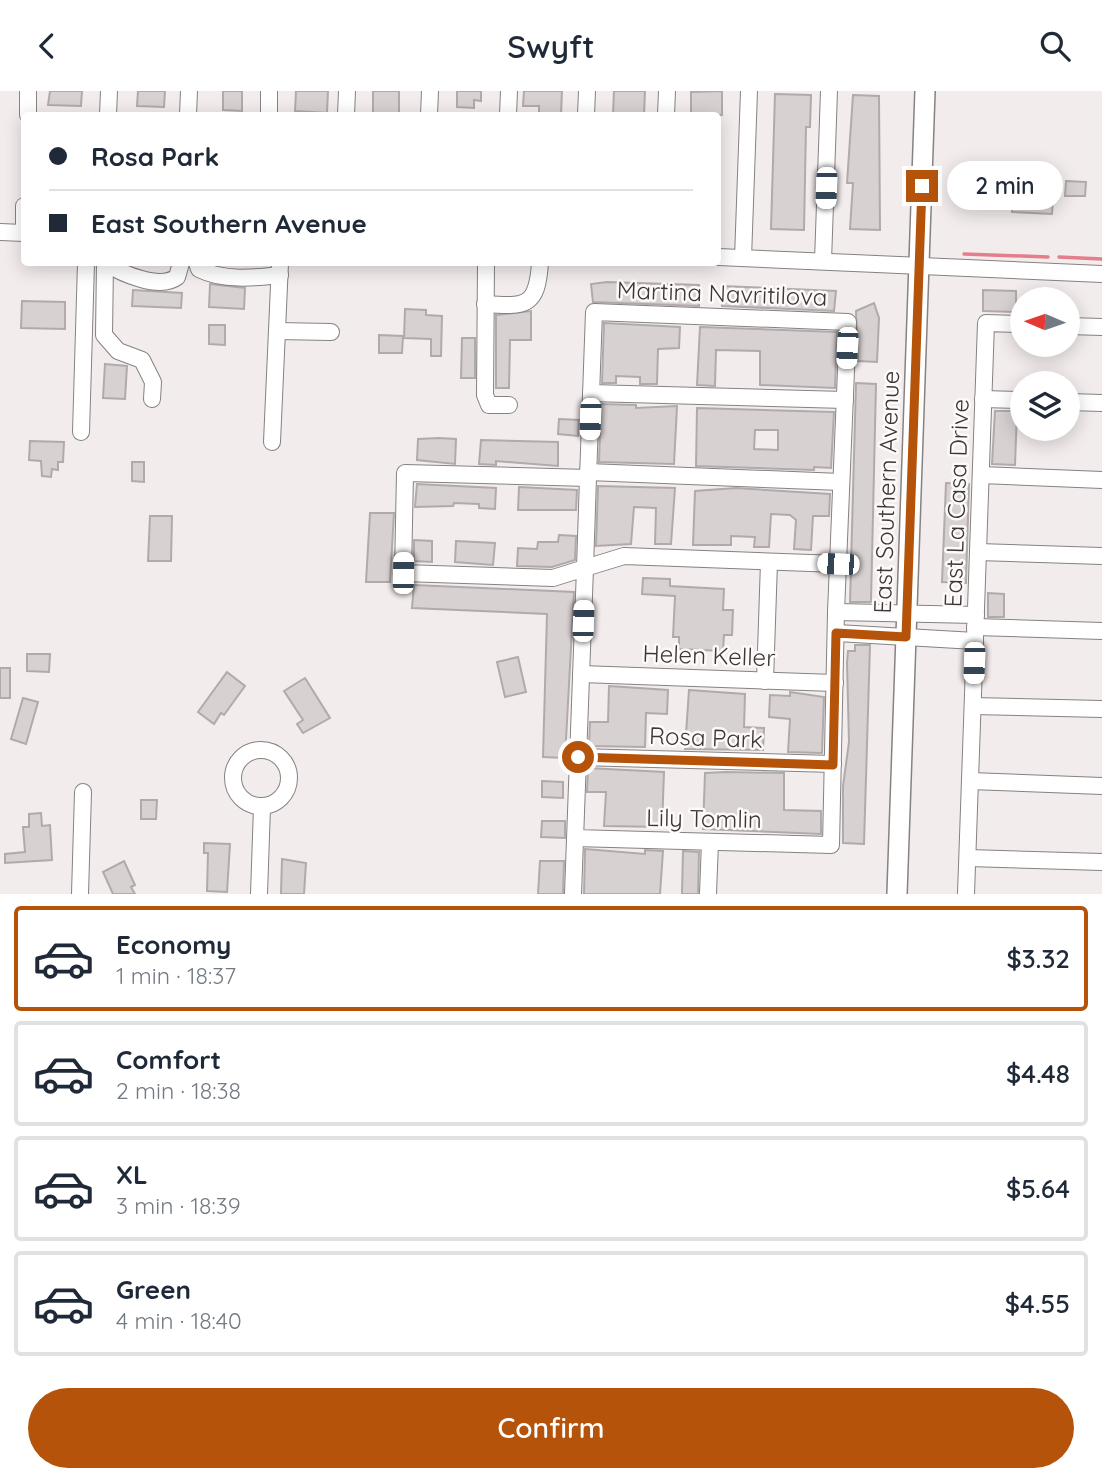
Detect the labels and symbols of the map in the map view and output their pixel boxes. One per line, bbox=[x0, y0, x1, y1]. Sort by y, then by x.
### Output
callout: 2 min bbox=[946, 161, 1062, 210]
car bbox=[815, 167, 838, 209]
route end bbox=[906, 170, 938, 202]
street label: Martina Navritilova bbox=[616, 274, 828, 312]
north arrow bbox=[1010, 287, 1080, 357]
car bbox=[836, 326, 859, 370]
street label: East Southern Avenue bbox=[867, 370, 905, 614]
car bbox=[579, 398, 602, 440]
street label: East La Casa Drive bbox=[937, 398, 975, 608]
car bbox=[393, 552, 414, 594]
car bbox=[817, 553, 860, 575]
car bbox=[572, 600, 595, 642]
street label: Helen Keller bbox=[642, 638, 776, 672]
car bbox=[963, 642, 986, 684]
street label: Rosa Park bbox=[649, 720, 763, 754]
route start bbox=[562, 741, 594, 773]
street label: Lily Tomlin bbox=[646, 802, 762, 834]

